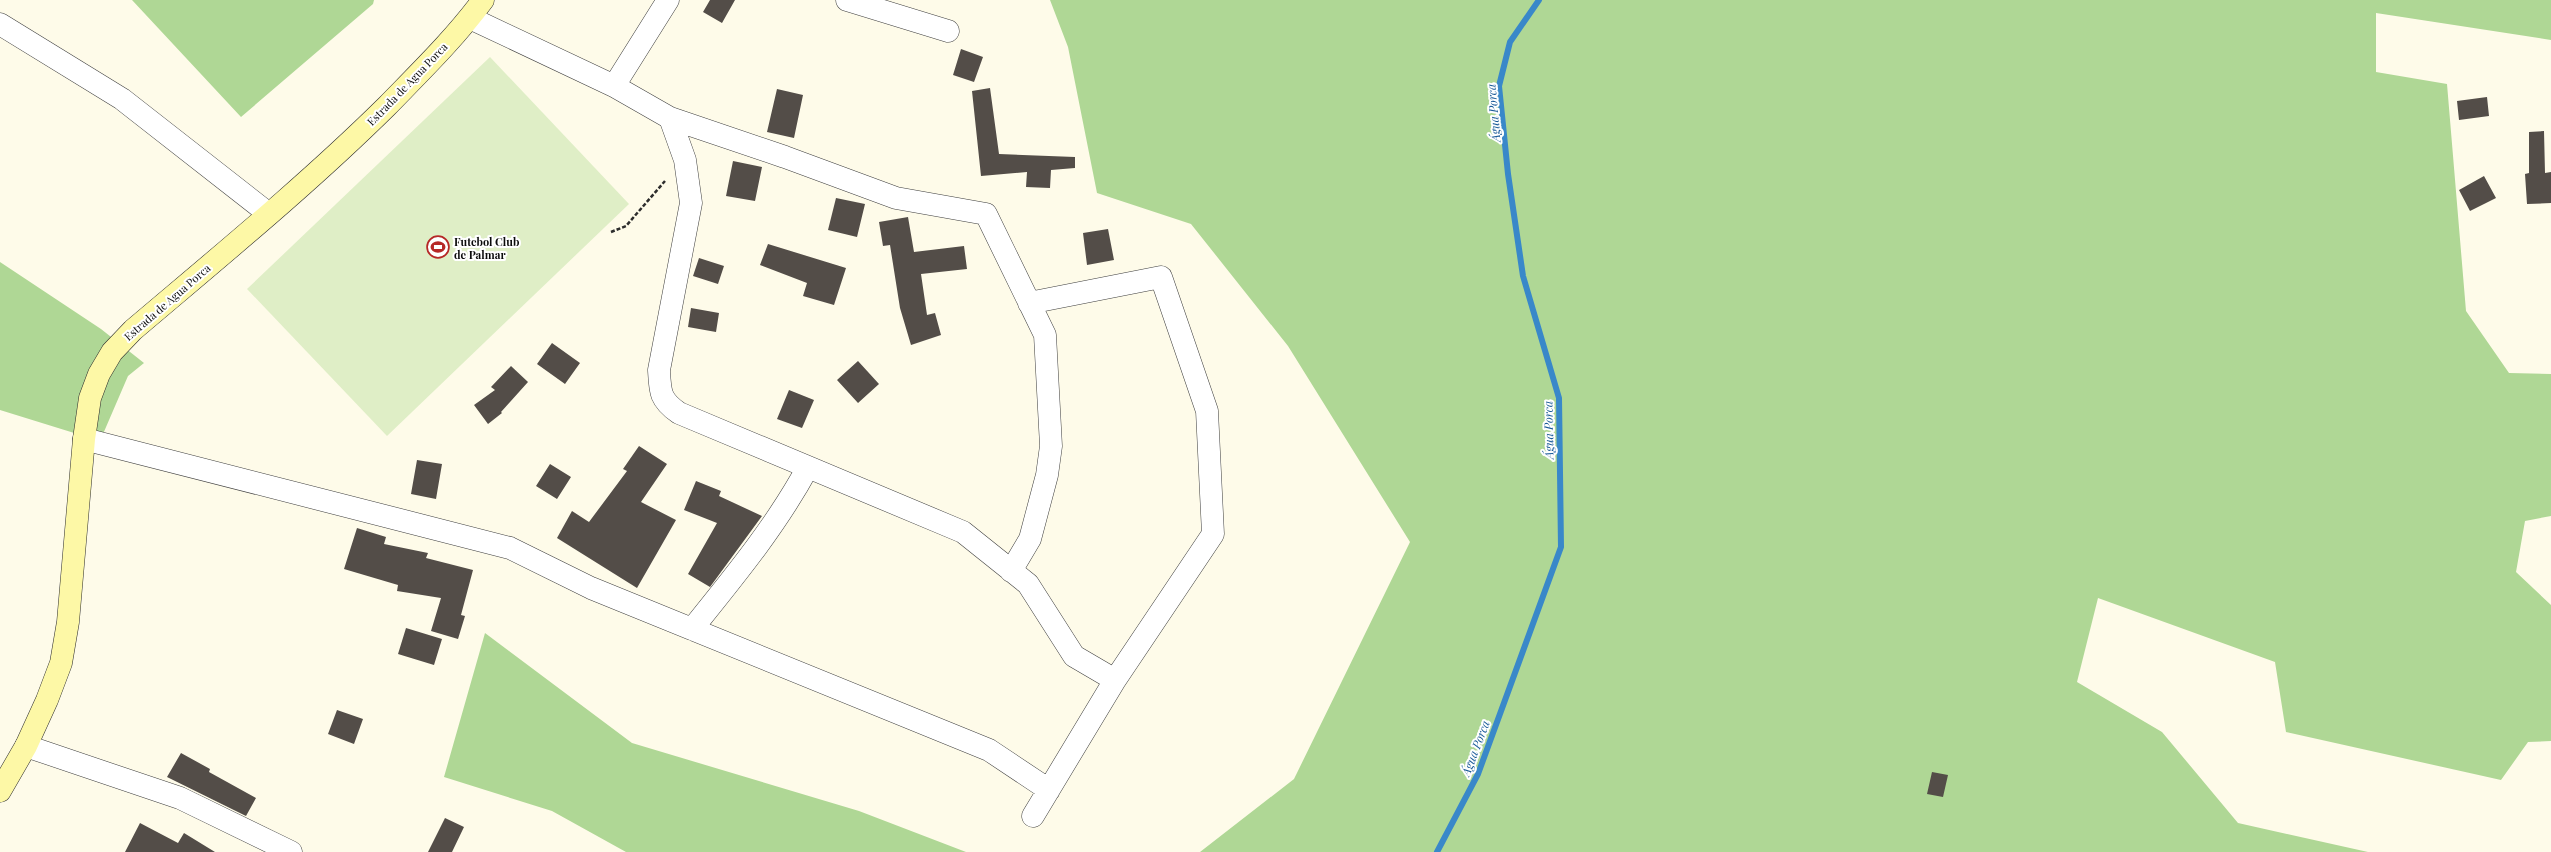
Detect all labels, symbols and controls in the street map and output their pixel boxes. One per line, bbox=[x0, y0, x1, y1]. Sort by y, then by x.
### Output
street label: Estrada de Agua Porca bbox=[363, 39, 451, 129]
water label: Água Porca bbox=[1482, 83, 1504, 145]
sports icon: Futebol Club de Palmar bbox=[425, 234, 451, 260]
place label: Futebol Club de Palmar bbox=[454, 234, 520, 262]
street label: Estrada de Agua Porca bbox=[121, 260, 214, 344]
water label: Água Porca bbox=[1539, 401, 1557, 461]
water label: Água Porca bbox=[1456, 718, 1493, 780]

